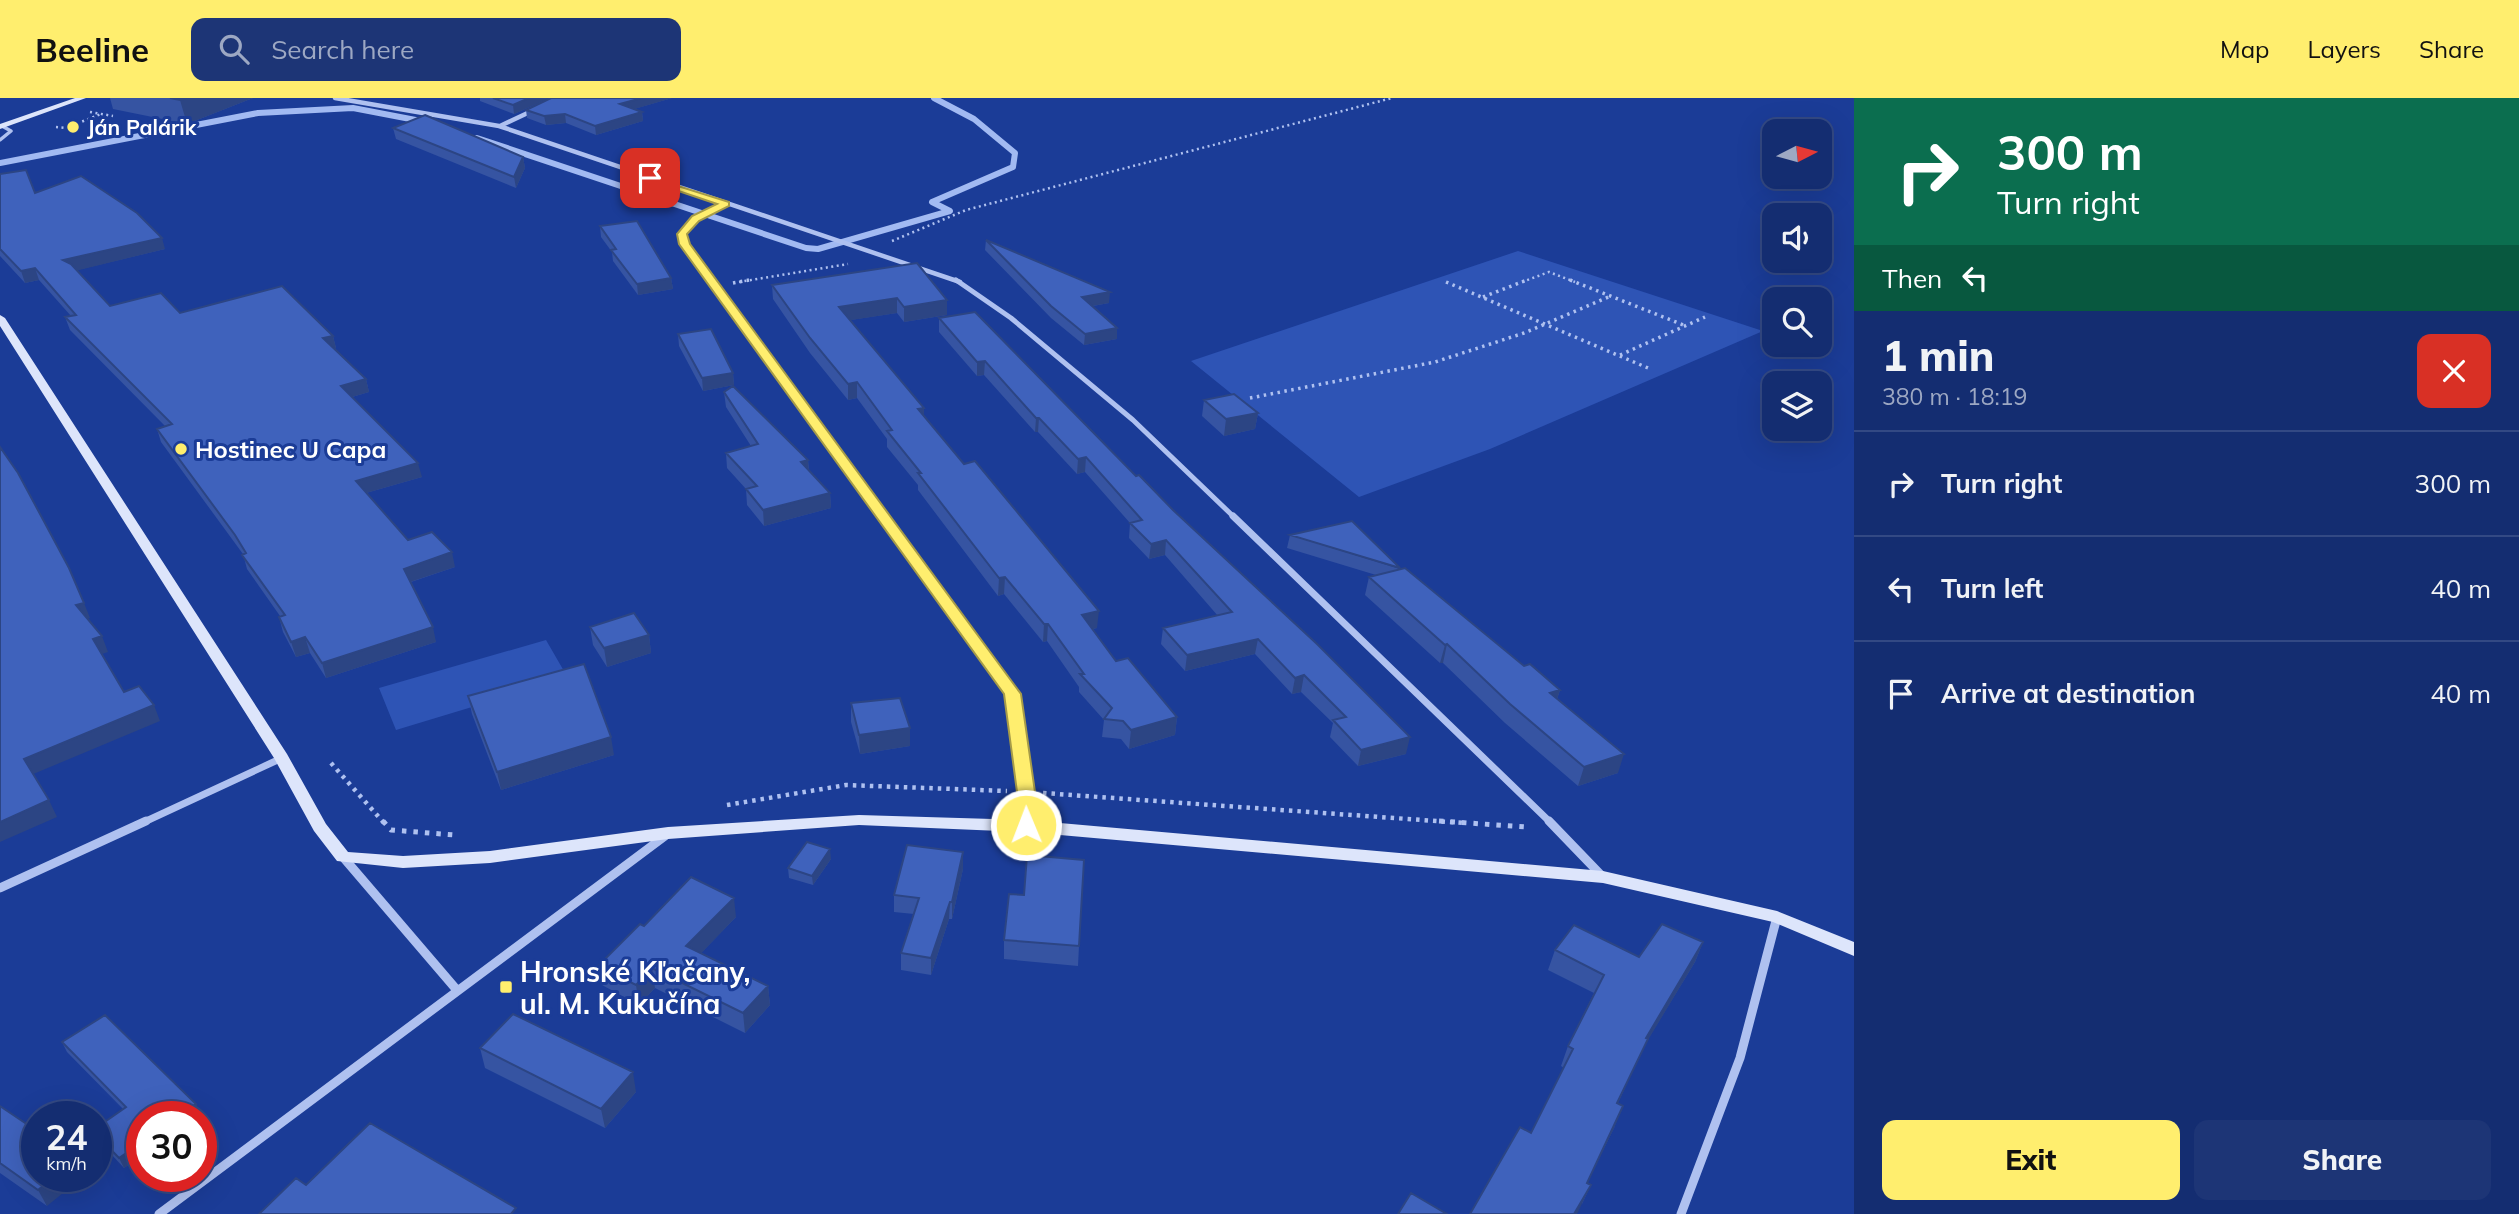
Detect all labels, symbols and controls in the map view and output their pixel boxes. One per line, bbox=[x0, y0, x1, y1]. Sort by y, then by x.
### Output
search box bbox=[191, 18, 681, 81]
text: Beeline bbox=[35, 29, 149, 70]
icon: search bbox=[215, 30, 253, 68]
text: Search here bbox=[271, 33, 414, 66]
text: Map bbox=[2220, 34, 2269, 64]
text: Layers bbox=[2307, 34, 2381, 64]
text: Share bbox=[2419, 34, 2484, 64]
place label: Ján Palárik bbox=[87, 114, 197, 140]
marker: Ján Palárik bbox=[65, 119, 81, 135]
north arrow bbox=[1762, 119, 1832, 189]
map controls bbox=[1762, 119, 1832, 441]
text: 300 m bbox=[1997, 121, 2143, 182]
icon: right bbox=[1882, 126, 1973, 217]
pin bbox=[620, 148, 680, 208]
icon: arrive bbox=[631, 159, 669, 197]
text: Turn right bbox=[1997, 182, 2140, 222]
button: sound bbox=[1762, 203, 1832, 273]
icon: left bbox=[1956, 259, 1994, 297]
text: Then bbox=[1882, 262, 1942, 295]
button: search bbox=[1762, 287, 1832, 357]
text: 1 min bbox=[1882, 329, 1995, 382]
button: close bbox=[2417, 334, 2491, 408]
button: layers bbox=[1762, 371, 1832, 441]
text: 380 m · 18:19 bbox=[1882, 382, 2027, 411]
place label: Hostinec U Capa bbox=[195, 434, 386, 464]
marker: Hostinec U Capa bbox=[173, 441, 189, 457]
icon: right bbox=[1882, 465, 1920, 503]
text: Turn right bbox=[1941, 467, 2062, 500]
text: 300 m bbox=[2415, 467, 2491, 500]
icon: left bbox=[1882, 570, 1920, 608]
text: Turn left bbox=[1941, 572, 2043, 605]
text: 40 m bbox=[2430, 572, 2491, 605]
icon: arrive bbox=[1882, 675, 1920, 713]
text: Arrive at destination bbox=[1941, 677, 2196, 710]
text: 40 m bbox=[2430, 677, 2491, 710]
position arrow bbox=[989, 788, 1063, 862]
place label: Hronské Kľačany, ul. M. Kukučína bbox=[520, 954, 750, 1021]
marker: Hronské Kľačany, ul. M. Kukučína bbox=[498, 979, 514, 995]
speed limit sign: 30 bbox=[126, 1101, 217, 1192]
text: 24 bbox=[45, 1115, 88, 1159]
button: Exit bbox=[1882, 1120, 2180, 1200]
button: Share bbox=[2194, 1120, 2491, 1200]
text: km/h bbox=[46, 1152, 87, 1175]

